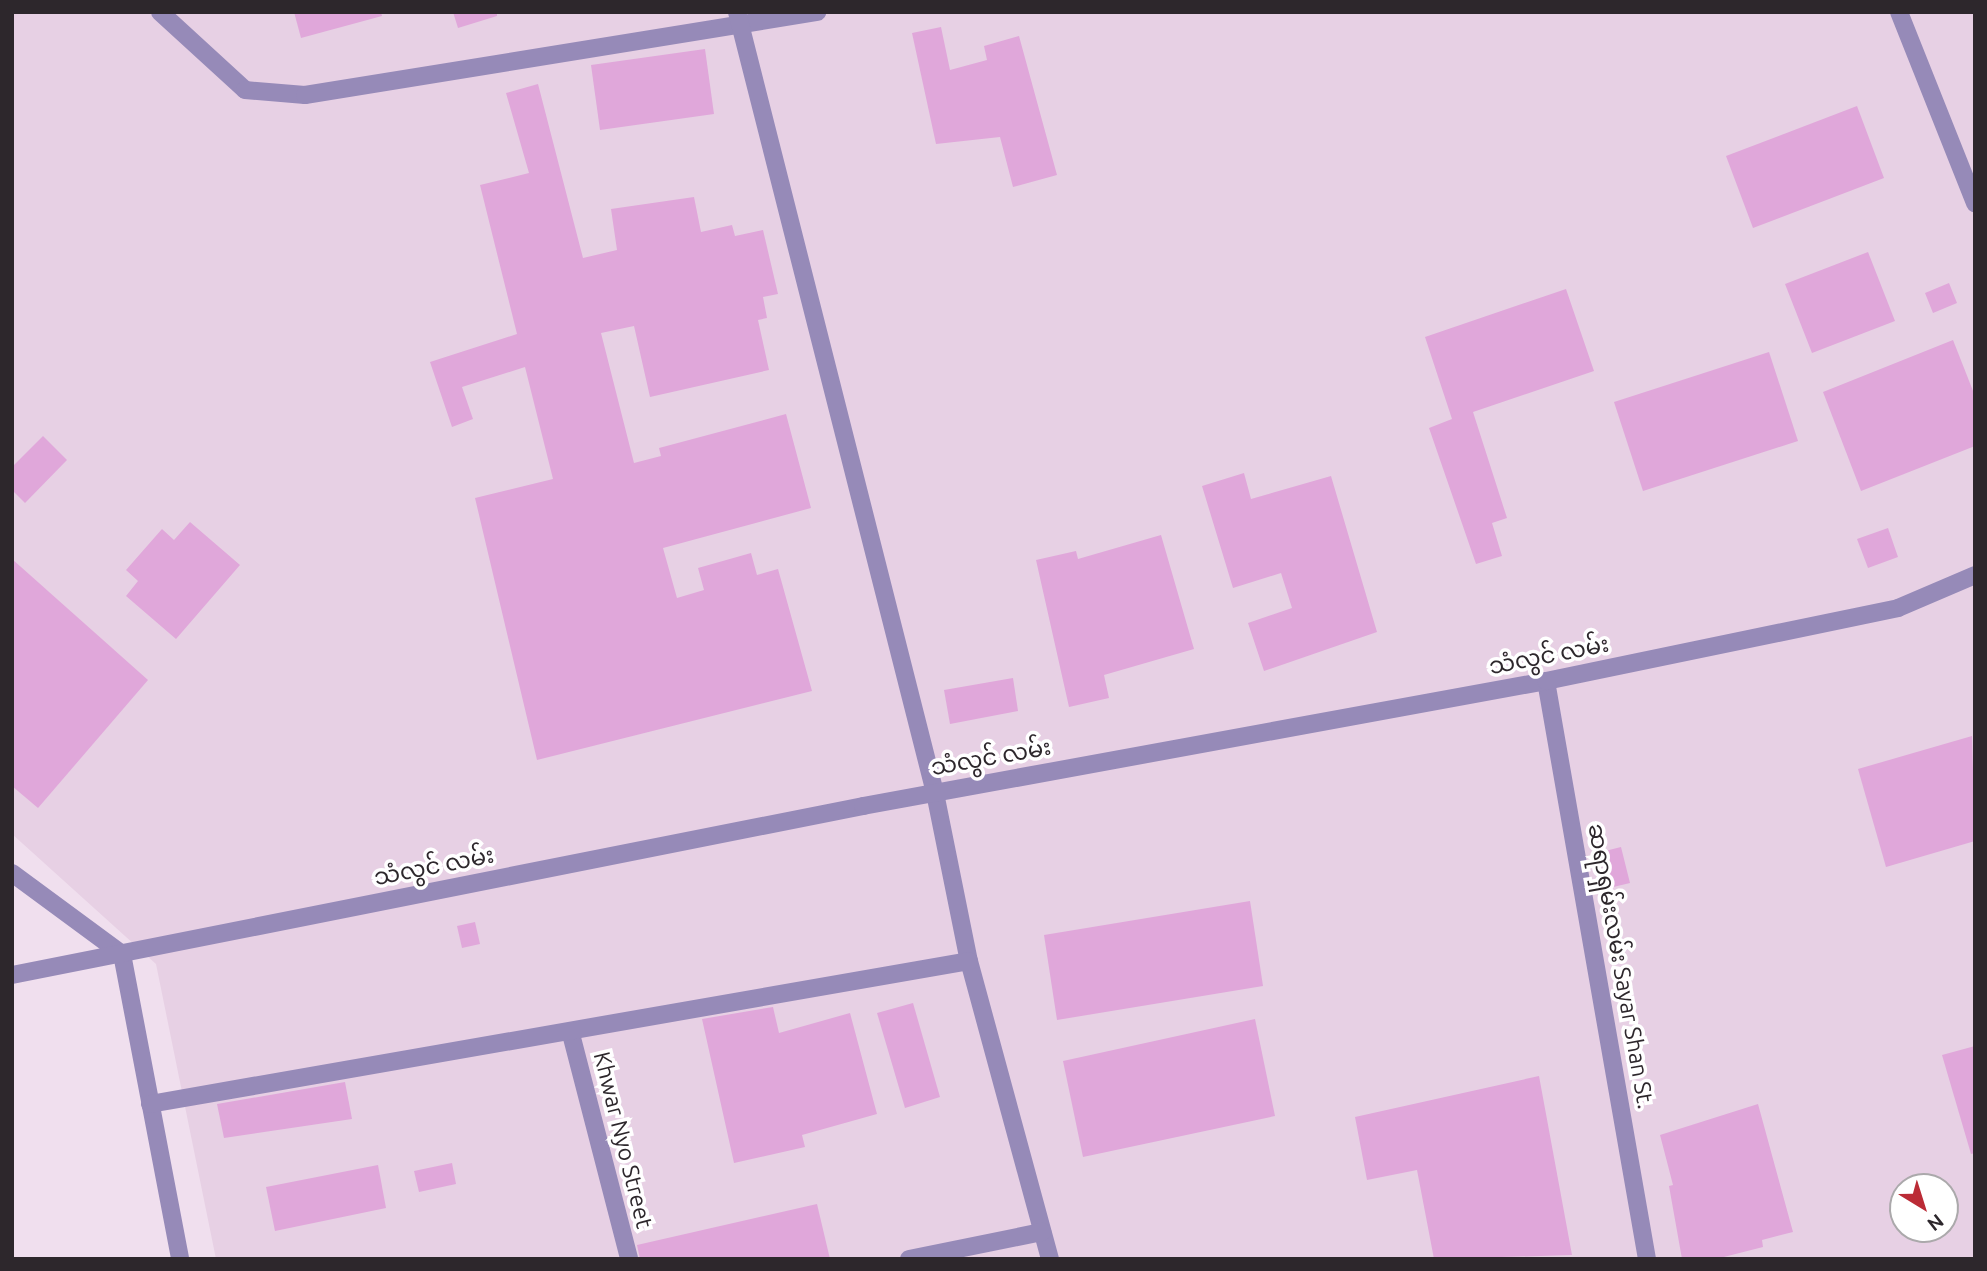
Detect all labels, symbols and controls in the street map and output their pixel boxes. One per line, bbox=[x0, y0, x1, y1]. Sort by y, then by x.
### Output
street label: သံလွင် လမ်း bbox=[1487, 630, 1611, 680]
street label: သံလွင် လမ်း bbox=[929, 733, 1053, 781]
street label: ဆရာရှမ်းလမ်း Sayar Shan St. bbox=[1582, 821, 1660, 1111]
street label: သံလွင် လမ်း bbox=[372, 841, 496, 891]
street label: Khwar Nyo Street bbox=[588, 1049, 658, 1231]
north arrow bbox=[1889, 1173, 1959, 1243]
text: N bbox=[1923, 1210, 1948, 1236]

